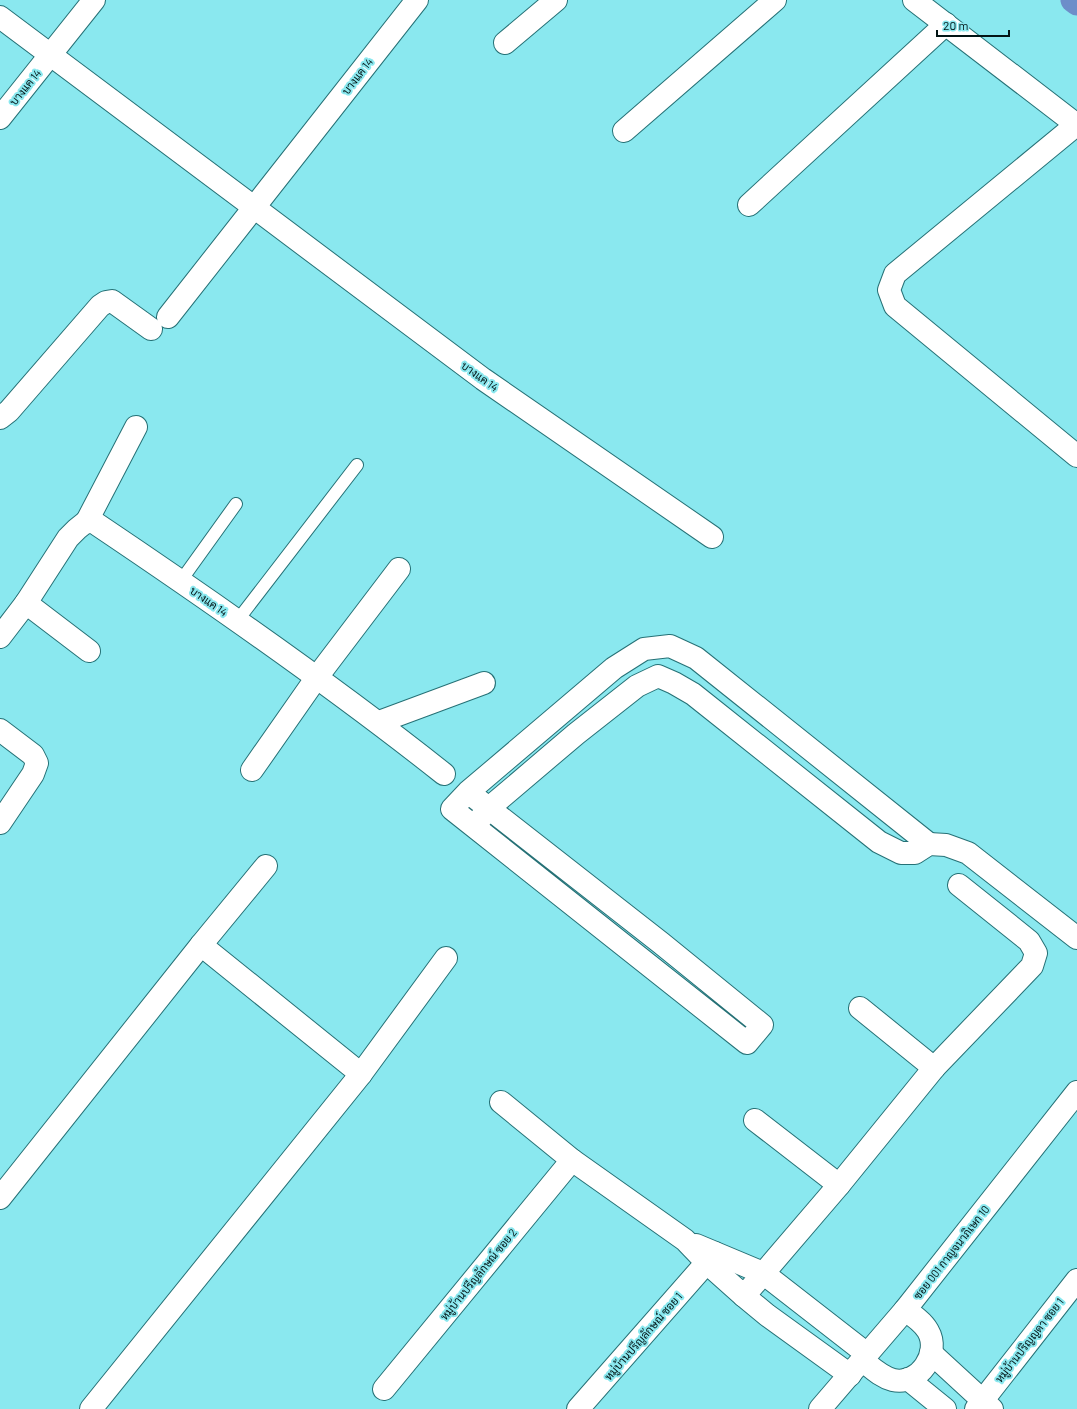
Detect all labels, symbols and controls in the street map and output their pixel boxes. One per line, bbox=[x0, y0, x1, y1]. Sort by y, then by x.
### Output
scale bar bbox=[937, 12, 1009, 38]
text: 20 m bbox=[943, 18, 969, 32]
street label: บางแค 14 bbox=[339, 55, 375, 97]
street label: บางแค 14 bbox=[7, 66, 43, 108]
street label: บางแค 14 bbox=[459, 358, 501, 394]
street label: บางแค 14 bbox=[188, 583, 230, 619]
street label: ซอย 001 กาญจนาภิเษก 10 bbox=[910, 1203, 992, 1302]
street label: หมู่บ้านปรีญลักษณ์ ซอย 2 bbox=[436, 1225, 521, 1324]
street label: หมู่บ้านปรีญลักษณ์ ซอย 1 bbox=[601, 1289, 686, 1384]
street label: หมู่บ้านปริญญดา ซอย 1 bbox=[992, 1295, 1068, 1386]

